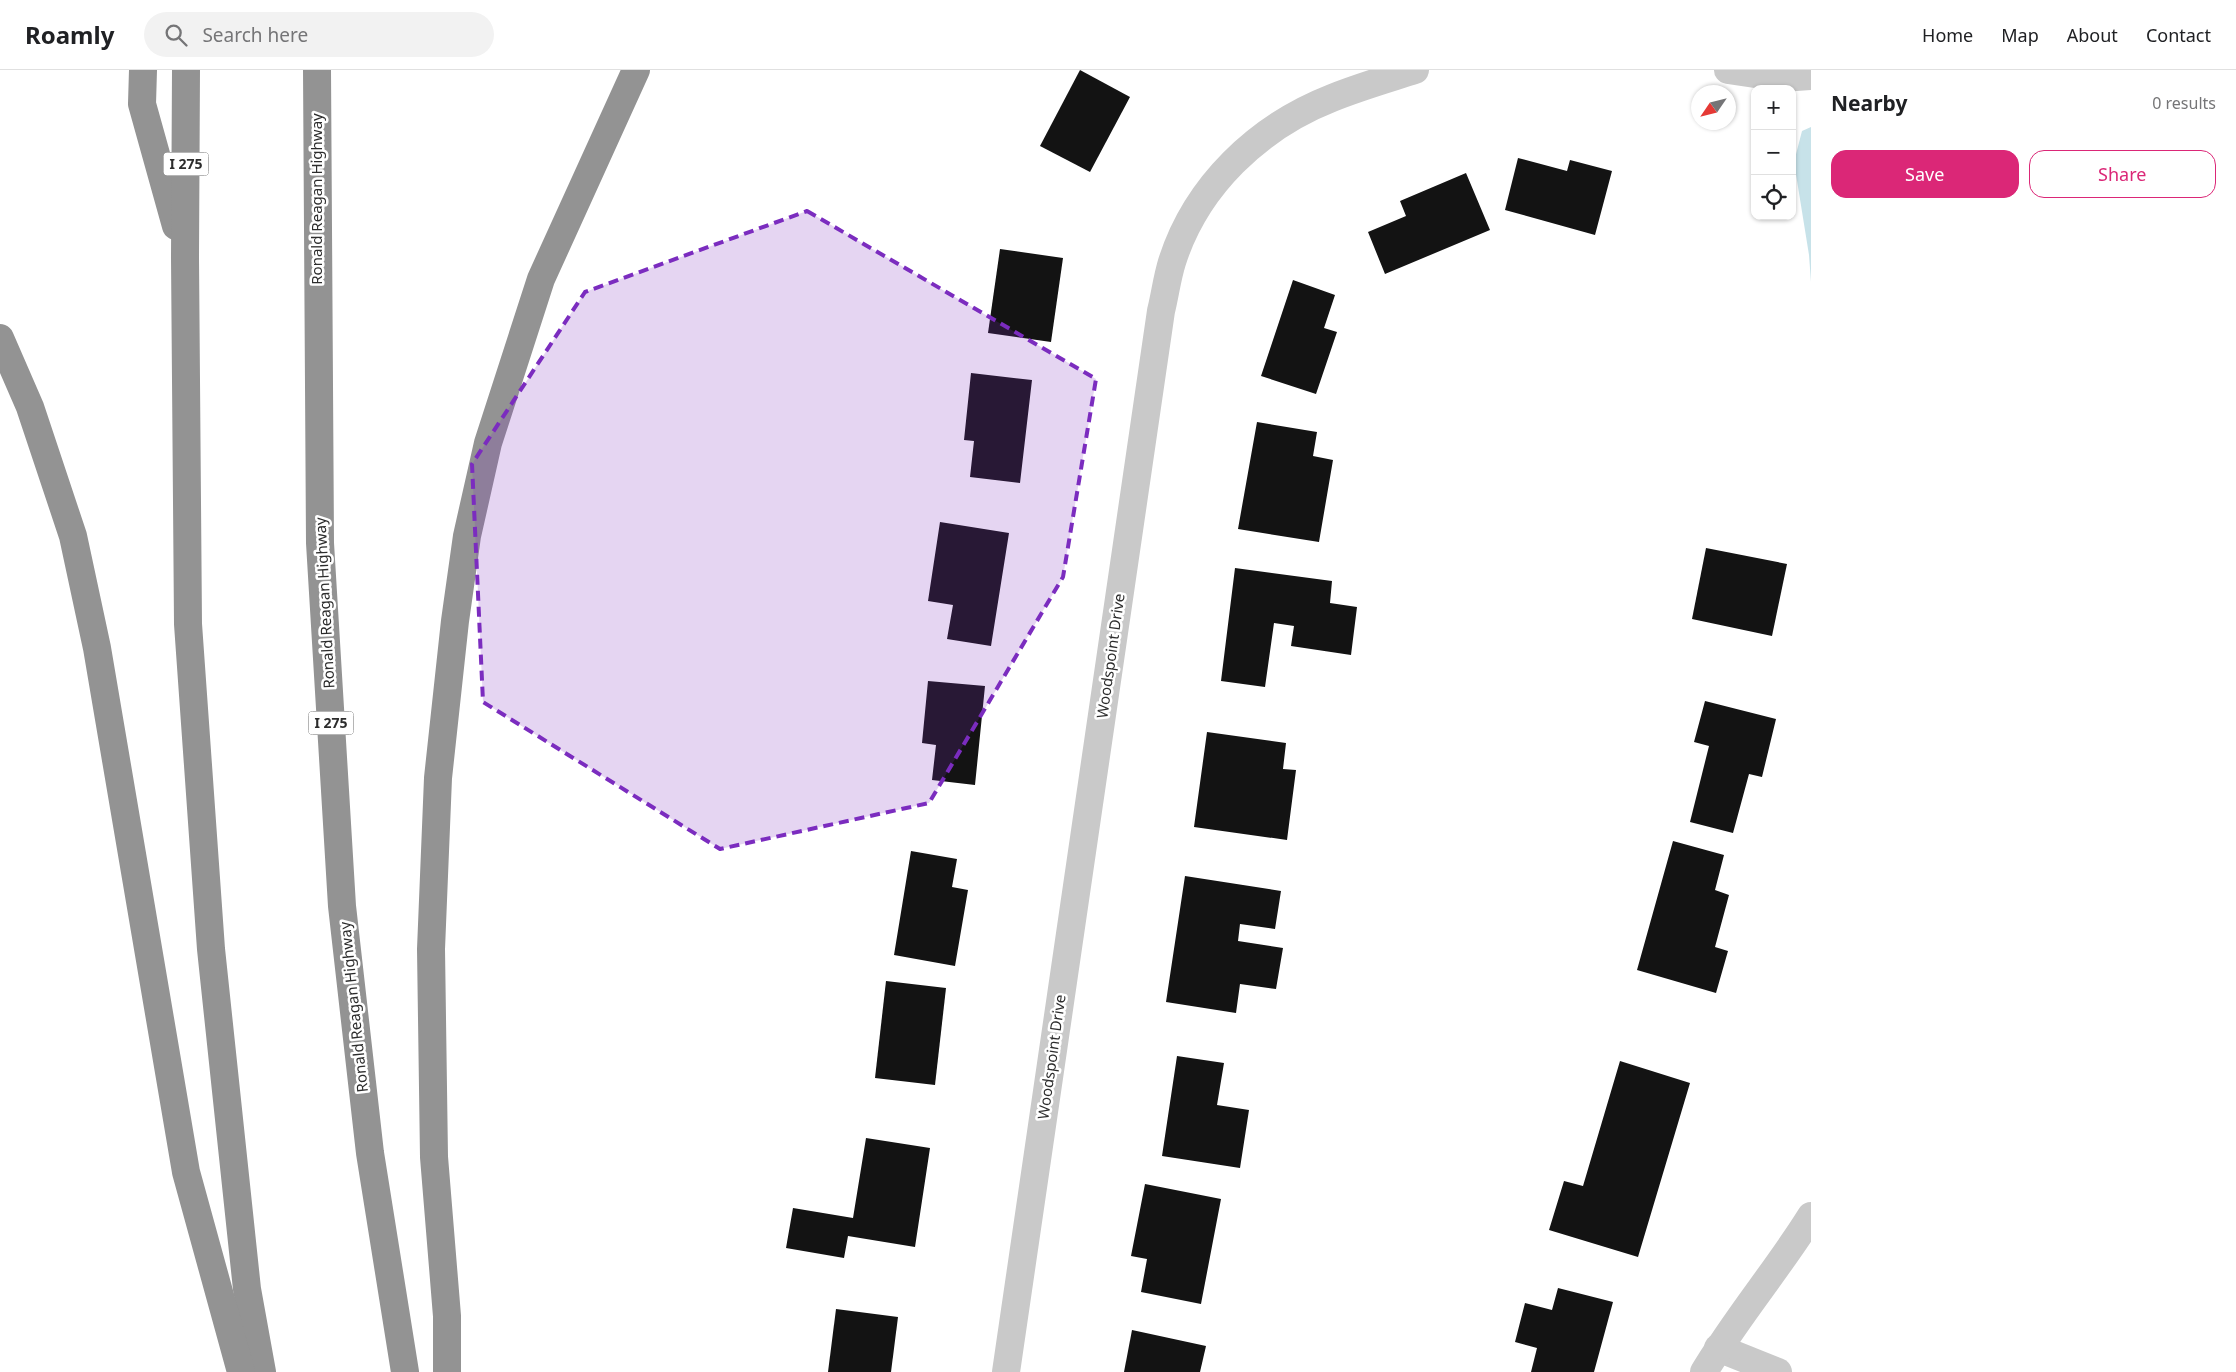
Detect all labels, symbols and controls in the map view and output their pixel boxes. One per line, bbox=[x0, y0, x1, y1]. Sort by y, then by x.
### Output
search box bbox=[144, 12, 494, 57]
text: Roamly bbox=[25, 18, 114, 51]
icon: search bbox=[162, 21, 190, 49]
text: Search here bbox=[202, 22, 308, 48]
text: Home bbox=[1922, 23, 1973, 47]
text: Map bbox=[2001, 23, 2039, 47]
text: About bbox=[2067, 23, 2118, 47]
text: Contact bbox=[2146, 23, 2211, 47]
north arrow bbox=[1691, 85, 1736, 130]
map controls bbox=[1751, 85, 1796, 220]
button: + bbox=[1751, 85, 1796, 130]
text: Nearby bbox=[1831, 89, 1907, 117]
text: 0 results bbox=[2152, 92, 2216, 114]
street label: Ronald Reagan Highway bbox=[306, 113, 326, 285]
button: − bbox=[1751, 130, 1796, 175]
button: Save bbox=[1831, 150, 2019, 198]
button: Share bbox=[2029, 150, 2216, 198]
road number: I 275 bbox=[164, 152, 208, 176]
button: locate bbox=[1751, 175, 1796, 220]
street label: Ronald Reagan Highway bbox=[310, 517, 338, 689]
street label: Woodspoint Drive bbox=[1091, 592, 1129, 720]
road number: I 275 bbox=[308, 711, 354, 734]
street label: Ronald Reagan Highway bbox=[334, 920, 372, 1093]
street label: Woodspoint Drive bbox=[1032, 993, 1070, 1121]

